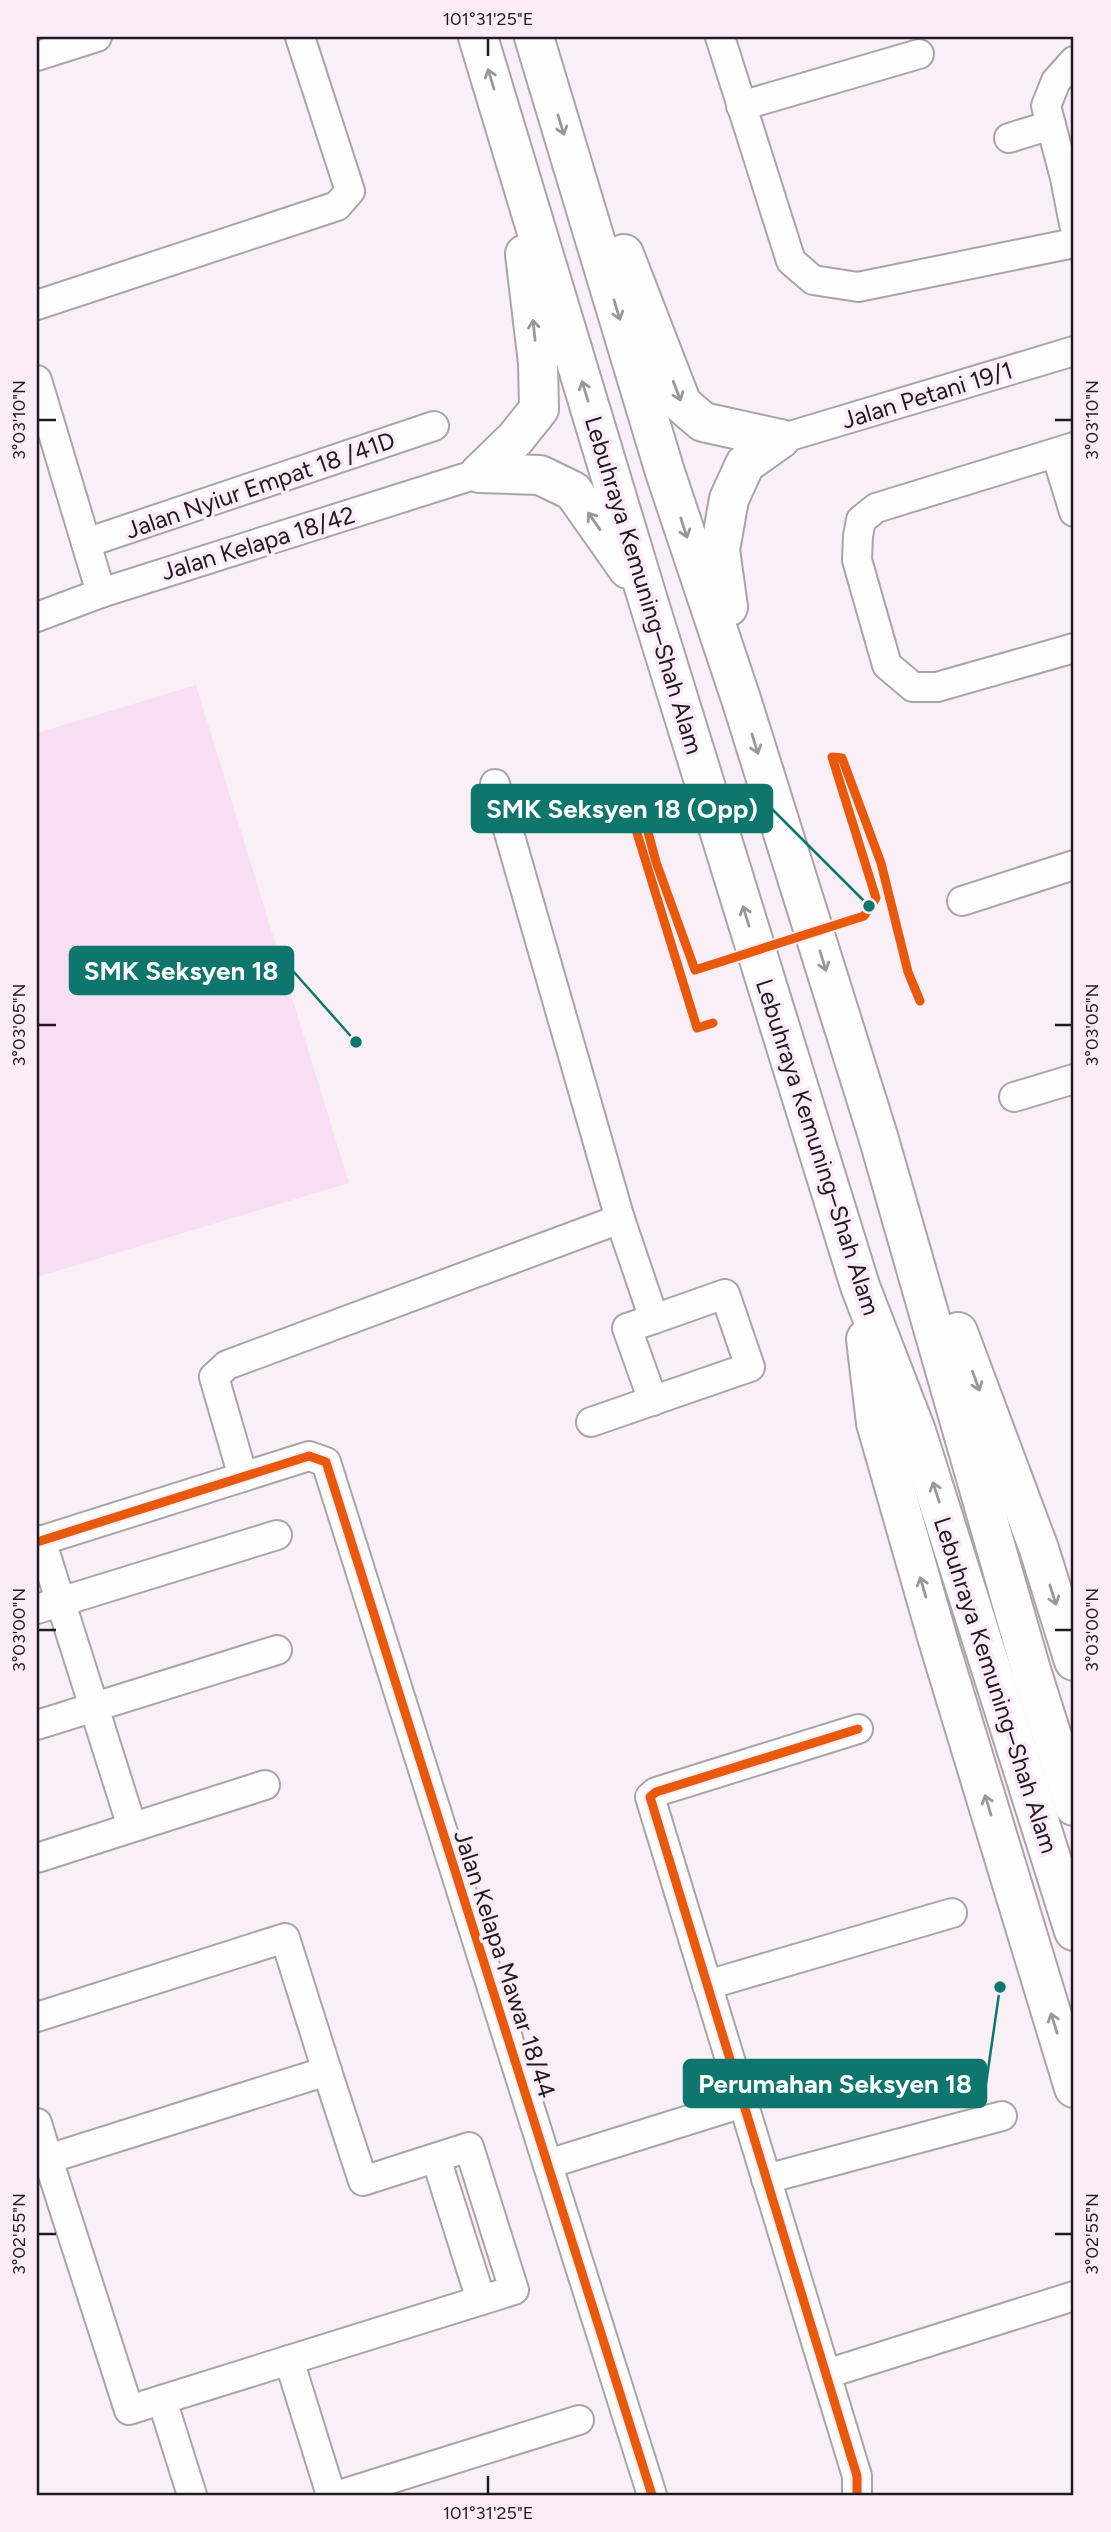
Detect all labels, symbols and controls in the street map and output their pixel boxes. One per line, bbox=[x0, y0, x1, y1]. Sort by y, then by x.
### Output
text: 101°31'25"E bbox=[443, 8, 533, 30]
one-way arrow bbox=[484, 69, 496, 91]
one-way arrow bbox=[556, 114, 569, 136]
one-way arrow bbox=[611, 299, 624, 321]
one-way arrow bbox=[528, 320, 541, 342]
street label: Jalan Petani 19/1 bbox=[838, 355, 1016, 435]
one-way arrow bbox=[671, 379, 684, 401]
text: 3°03'10"N bbox=[8, 380, 30, 460]
one-way arrow bbox=[578, 380, 591, 402]
text: 3°03'10"N bbox=[1081, 380, 1103, 460]
street label: Lebuhraya Kemuning–Shah Alam bbox=[579, 412, 709, 758]
street label: Jalan Nyiur Empat 18 /41D bbox=[122, 425, 398, 545]
street label: Jalan Kelapa 18/42 bbox=[158, 500, 358, 586]
one-way arrow bbox=[587, 512, 601, 531]
one-way arrow bbox=[678, 516, 691, 538]
one-way arrow bbox=[749, 733, 762, 755]
callout: SMK Seksyen 18 (Opp) bbox=[472, 785, 772, 832]
text: SMK Seksyen 18 (Opp) bbox=[486, 793, 758, 825]
one-way arrow bbox=[738, 905, 751, 927]
callout: SMK Seksyen 18 bbox=[70, 947, 293, 994]
one-way arrow bbox=[817, 950, 830, 972]
text: SMK Seksyen 18 bbox=[84, 955, 278, 987]
street label: Lebuhraya Kemuning–Shah Alam bbox=[750, 975, 886, 1319]
text: 3°03'05"N bbox=[8, 984, 30, 1066]
text: 3°03'05"N bbox=[1081, 984, 1103, 1066]
one-way arrow bbox=[971, 1370, 984, 1391]
one-way arrow bbox=[928, 1481, 941, 1503]
street label: Lebuhraya Kemuning–Shah Alam bbox=[928, 1513, 1064, 1857]
one-way arrow bbox=[916, 1576, 929, 1599]
one-way arrow bbox=[1048, 1584, 1061, 1606]
text: 3°03'00"N bbox=[8, 1588, 30, 1672]
text: 3°03'00"N bbox=[1081, 1588, 1103, 1672]
one-way arrow bbox=[981, 1794, 994, 1816]
street label: Jalan Kelapa Mawar 18/44 bbox=[448, 1826, 562, 2102]
one-way arrow bbox=[1047, 2012, 1060, 2034]
callout: Perumahan Seksyen 18 bbox=[684, 2060, 986, 2107]
text: Perumahan Seksyen 18 bbox=[698, 2068, 972, 2100]
text: 3°02'55"N bbox=[8, 2193, 30, 2275]
text: 3°02'55"N bbox=[1081, 2193, 1103, 2275]
text: 101°31'25"E bbox=[443, 2502, 533, 2524]

